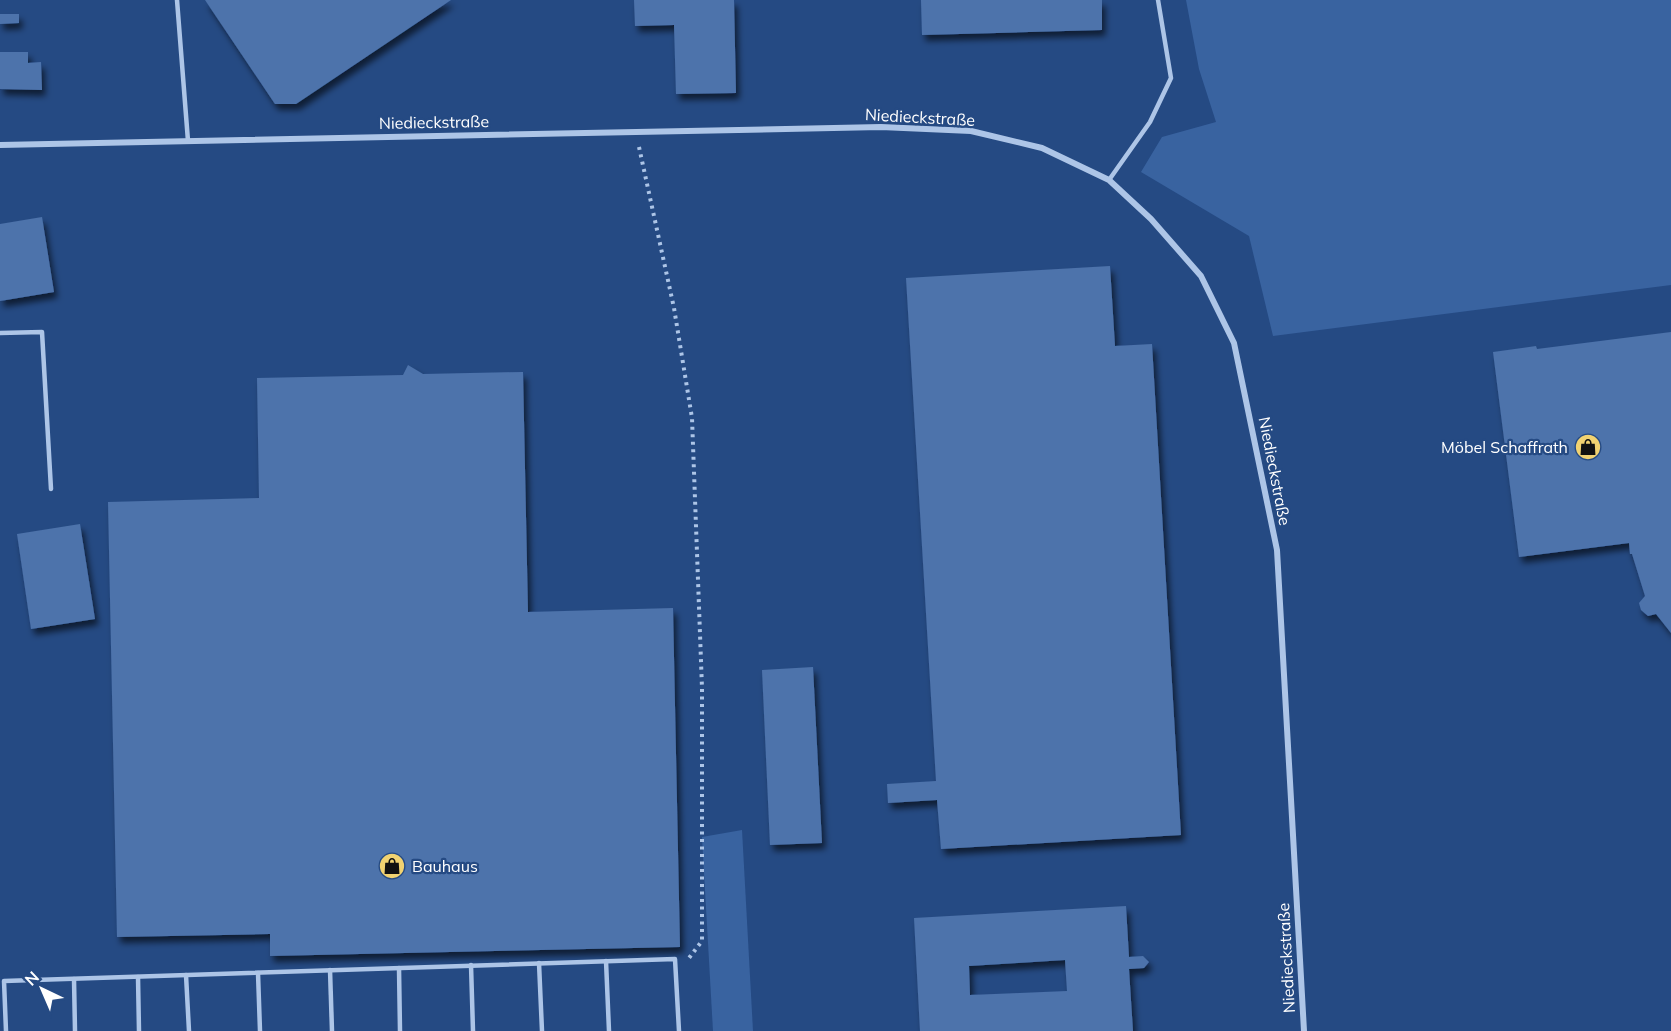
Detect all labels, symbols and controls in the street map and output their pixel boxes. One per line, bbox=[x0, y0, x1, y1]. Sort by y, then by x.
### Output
street label: Niedieckstraße bbox=[864, 104, 976, 130]
street label: Niedieckstraße bbox=[379, 111, 489, 133]
street label: Niedieckstraße bbox=[1255, 415, 1295, 527]
shop icon: Möbel Schaffrath bbox=[1573, 432, 1603, 462]
place label: Möbel Schaffrath bbox=[1441, 437, 1568, 457]
shop icon: Bauhaus bbox=[377, 851, 407, 881]
place label: Bauhaus bbox=[412, 856, 478, 876]
street label: Niedieckstraße bbox=[1273, 902, 1299, 1014]
north arrow bbox=[12, 959, 72, 1019]
text: N bbox=[20, 967, 43, 990]

